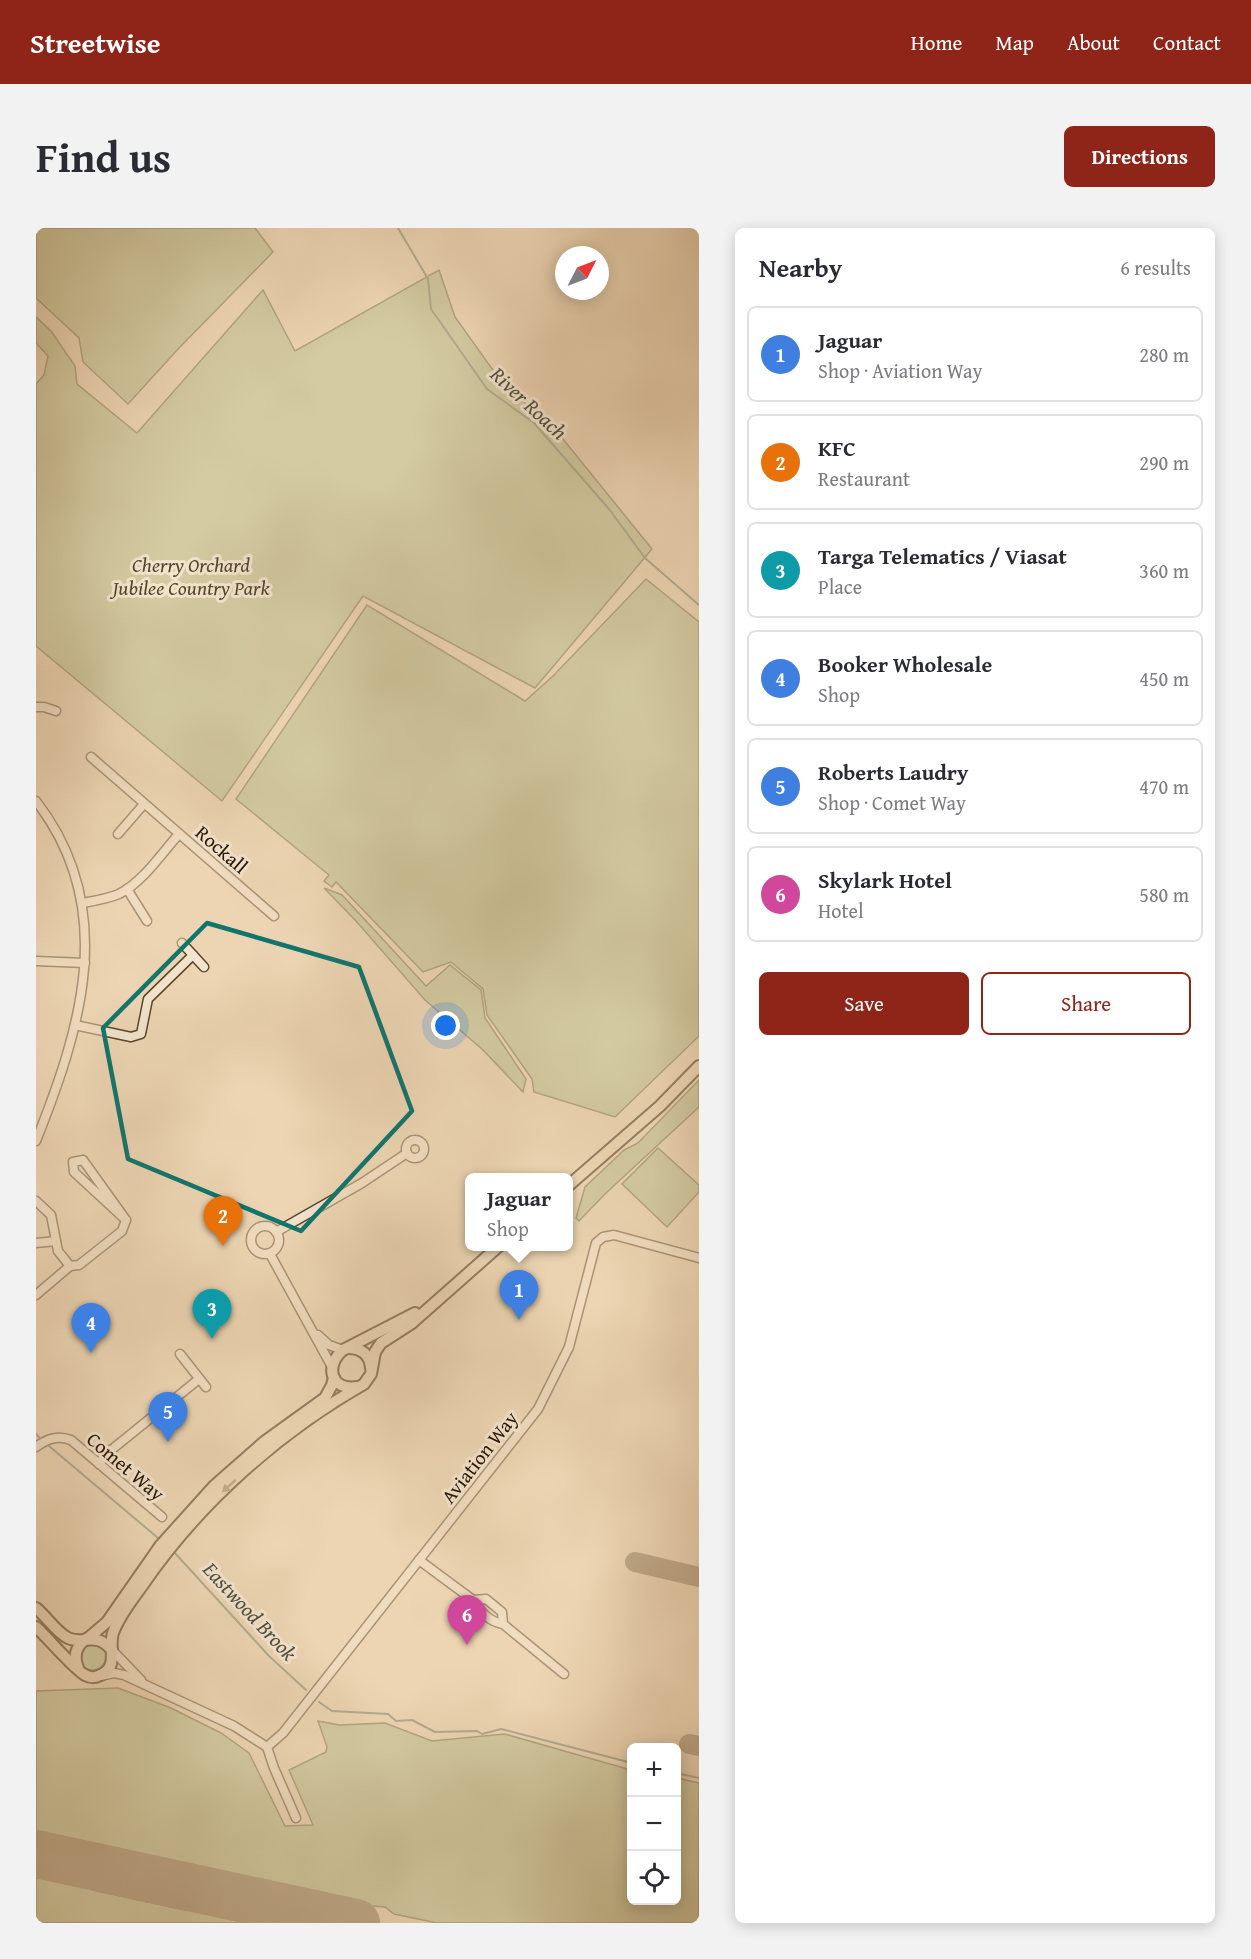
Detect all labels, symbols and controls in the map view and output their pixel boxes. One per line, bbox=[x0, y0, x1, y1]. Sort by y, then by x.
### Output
text: Streetwise bbox=[30, 22, 160, 63]
text: Home bbox=[911, 27, 962, 58]
text: Map bbox=[995, 27, 1034, 58]
text: About bbox=[1067, 27, 1120, 58]
text: Contact bbox=[1153, 27, 1221, 58]
text: Find us bbox=[36, 126, 171, 187]
button: Directions bbox=[1064, 126, 1215, 187]
north arrow bbox=[555, 246, 609, 300]
text: Nearby bbox=[759, 248, 842, 287]
text: 6 results bbox=[1120, 253, 1191, 282]
text: Jaguar bbox=[818, 324, 882, 356]
text: 1 bbox=[775, 340, 786, 369]
text: 280 m bbox=[1139, 340, 1189, 369]
text: Shop · Aviation Way bbox=[818, 356, 982, 385]
water label: River Roach bbox=[483, 359, 575, 447]
text: KFC bbox=[818, 432, 856, 464]
text: 2 bbox=[775, 448, 786, 477]
text: 290 m bbox=[1139, 448, 1189, 477]
text: Restaurant bbox=[818, 464, 910, 493]
text: Targa Telematics / Viasat bbox=[818, 540, 1067, 572]
park label: Cherry Orchard Jubilee Country Park bbox=[109, 550, 270, 602]
text: 3 bbox=[775, 556, 786, 585]
text: 360 m bbox=[1139, 556, 1189, 585]
text: Place bbox=[818, 572, 862, 601]
text: Booker Wholesale bbox=[818, 648, 992, 680]
text: 4 bbox=[775, 664, 786, 693]
text: 450 m bbox=[1139, 664, 1189, 693]
text: Shop bbox=[818, 680, 860, 709]
text: Roberts Laudry bbox=[818, 756, 968, 788]
text: 5 bbox=[775, 772, 786, 801]
text: 470 m bbox=[1139, 772, 1189, 801]
text: Shop · Comet Way bbox=[818, 788, 966, 817]
street label: Rockall bbox=[189, 818, 255, 880]
text: Skylark Hotel bbox=[818, 864, 952, 896]
text: 6 bbox=[775, 880, 786, 909]
text: 580 m bbox=[1139, 880, 1189, 909]
text: Hotel bbox=[818, 896, 864, 925]
button: Save bbox=[759, 972, 969, 1035]
button: Share bbox=[981, 972, 1191, 1035]
your location bbox=[431, 1011, 460, 1040]
popup bbox=[465, 1173, 573, 1251]
text: Jaguar bbox=[487, 1182, 551, 1214]
pin: 2 bbox=[204, 1196, 243, 1246]
text: Shop bbox=[487, 1214, 529, 1243]
pin: 1 bbox=[500, 1270, 538, 1320]
pin: 3 bbox=[192, 1290, 231, 1339]
pin: 4 bbox=[72, 1304, 110, 1353]
pin: 5 bbox=[148, 1392, 188, 1442]
street label: Aviation Way bbox=[434, 1405, 524, 1509]
street label: Comet Way bbox=[81, 1425, 171, 1507]
one-way arrow bbox=[222, 1479, 237, 1493]
water label: Eastwood Brook bbox=[195, 1554, 304, 1668]
pin: 6 bbox=[448, 1596, 486, 1645]
map controls bbox=[627, 1743, 681, 1905]
button: + bbox=[627, 1743, 681, 1797]
button: − bbox=[627, 1797, 681, 1851]
button: locate bbox=[627, 1851, 681, 1905]

